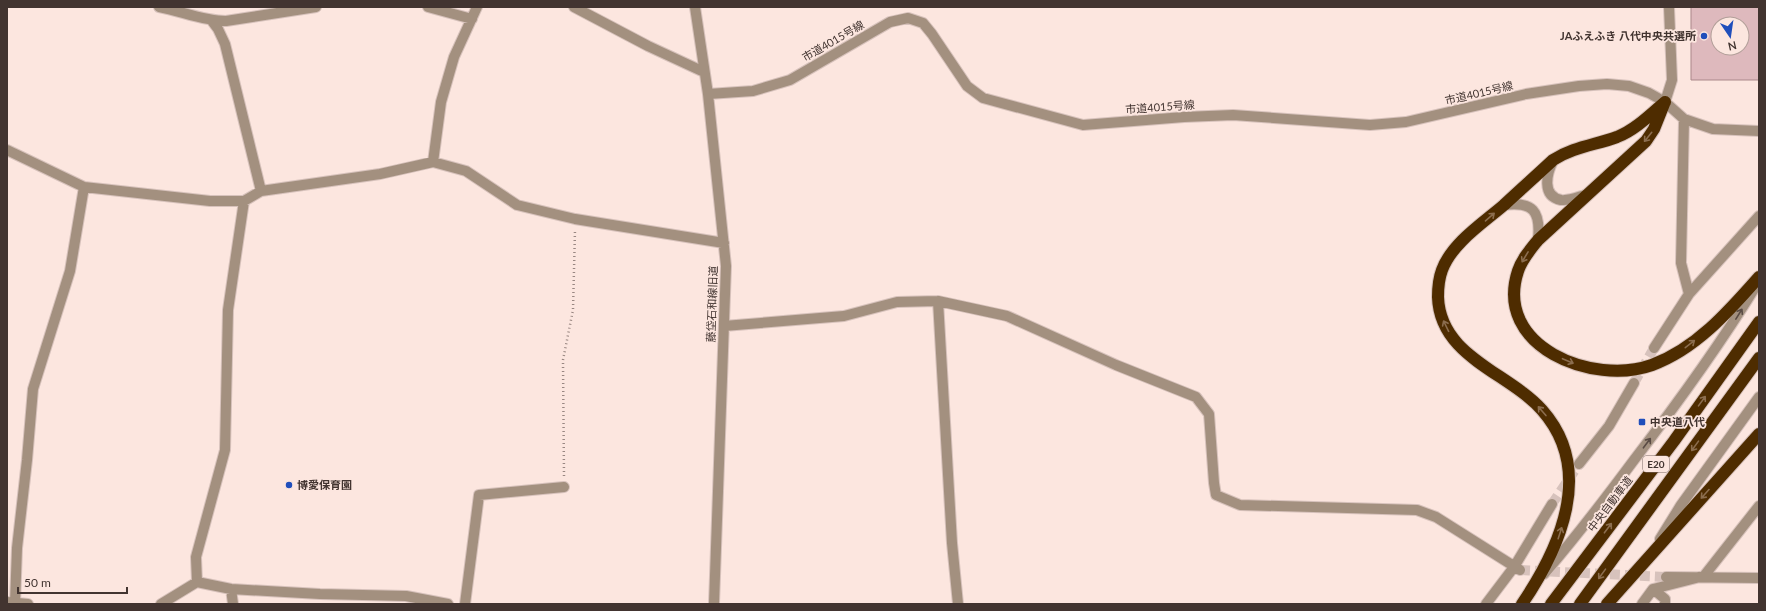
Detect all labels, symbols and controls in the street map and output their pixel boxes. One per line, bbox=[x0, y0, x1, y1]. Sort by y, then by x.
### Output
north arrow bbox=[1710, 16, 1750, 56]
street label: 市道4015号線 bbox=[799, 18, 866, 64]
place label: JAふえふき 八代中央共選所 bbox=[1560, 29, 1696, 42]
marker: JAふえふき 八代中央共選所 bbox=[1699, 31, 1709, 41]
text: N bbox=[1727, 39, 1738, 54]
street label: 市道4015号線 bbox=[1444, 78, 1514, 107]
street label: 市道4015号線 bbox=[1125, 98, 1195, 115]
one-way arrow bbox=[1644, 132, 1652, 143]
one-way arrow bbox=[1484, 212, 1495, 221]
one-way arrow bbox=[1521, 251, 1529, 263]
street label: 藤垈石和線旧道 bbox=[704, 265, 719, 343]
one-way arrow bbox=[1735, 308, 1743, 320]
one-way arrow bbox=[1442, 320, 1449, 332]
one-way arrow bbox=[1685, 340, 1696, 348]
one-way arrow bbox=[1561, 358, 1573, 366]
one-way arrow bbox=[1698, 396, 1706, 407]
one-way arrow bbox=[1537, 406, 1546, 416]
place label: 中央道八代 bbox=[1650, 415, 1705, 428]
marker: 中央道八代 bbox=[1637, 417, 1647, 427]
one-way arrow bbox=[1643, 437, 1651, 448]
one-way arrow bbox=[1691, 441, 1699, 452]
road number: E20 bbox=[1643, 456, 1669, 472]
street label: 中央自動車道 bbox=[1585, 473, 1635, 534]
place label: 博愛保育園 bbox=[297, 478, 352, 491]
marker: 博愛保育園 bbox=[284, 480, 294, 490]
one-way arrow bbox=[1701, 489, 1710, 499]
one-way arrow bbox=[1604, 523, 1612, 534]
one-way arrow bbox=[1557, 526, 1564, 539]
one-way arrow bbox=[1598, 568, 1606, 579]
scale bar bbox=[18, 569, 127, 595]
text: 50 m bbox=[24, 575, 51, 590]

